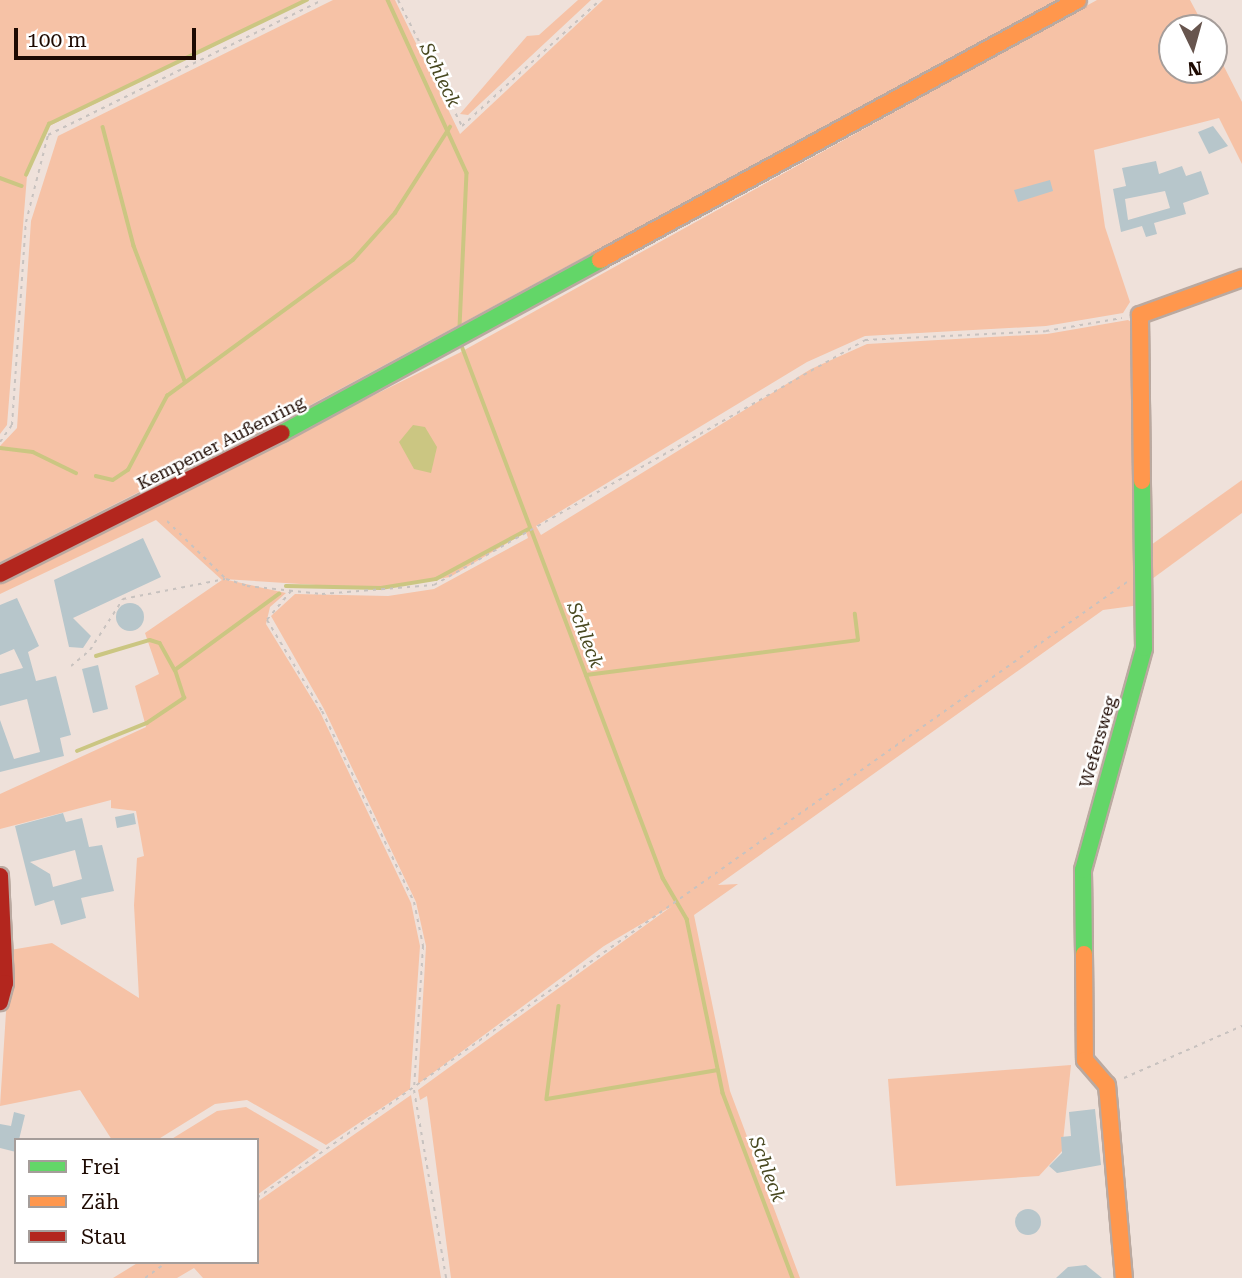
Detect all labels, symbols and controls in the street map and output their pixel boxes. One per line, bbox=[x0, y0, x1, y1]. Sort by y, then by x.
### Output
scale bar bbox=[18, 14, 200, 58]
north arrow bbox=[1158, 14, 1228, 84]
text: 100 m bbox=[27, 28, 87, 52]
water label: Schleck bbox=[415, 39, 465, 111]
text: N bbox=[1186, 56, 1203, 81]
street label: Kempener Außenring bbox=[133, 391, 309, 495]
water label: Schleck bbox=[562, 599, 608, 671]
street label: Wefersweg bbox=[1075, 694, 1121, 790]
water label: Schleck bbox=[744, 1133, 790, 1205]
legend bbox=[14, 1138, 259, 1264]
text: Frei bbox=[81, 1155, 120, 1179]
text: Zäh bbox=[81, 1190, 119, 1214]
text: Stau bbox=[81, 1225, 126, 1249]

